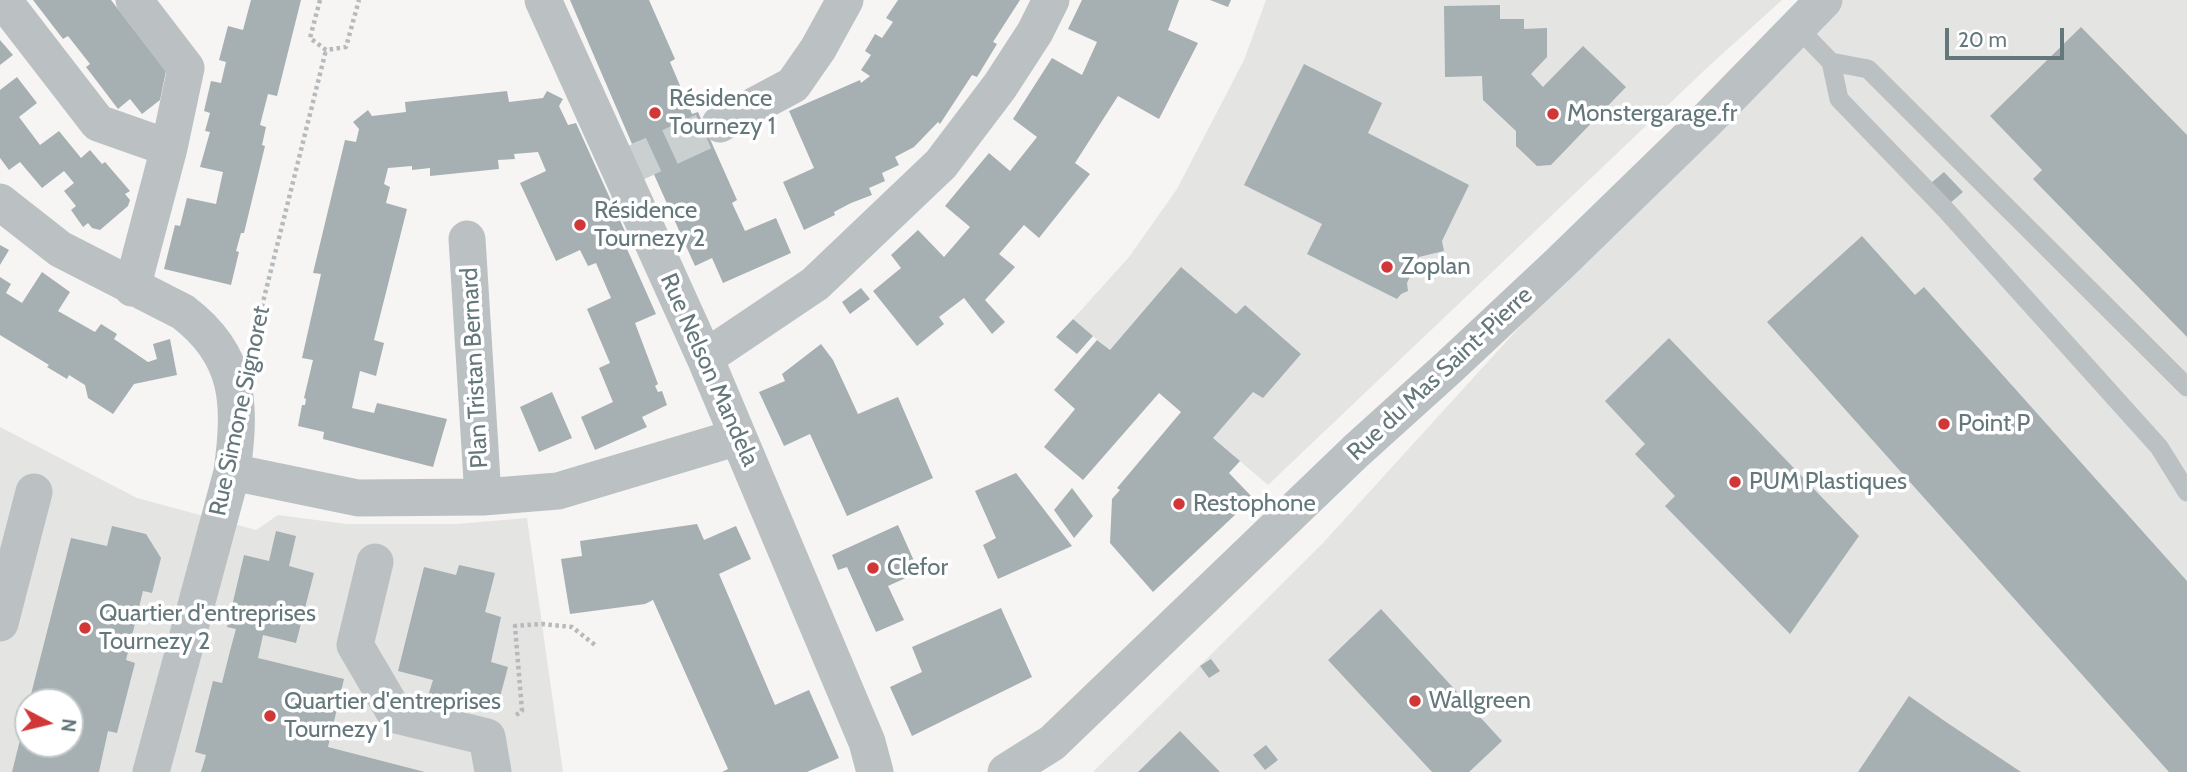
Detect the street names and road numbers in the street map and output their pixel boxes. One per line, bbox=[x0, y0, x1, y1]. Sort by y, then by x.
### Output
street label: Plan Tristan Bernard bbox=[455, 267, 495, 469]
street label: Rue Nelson Mandela bbox=[654, 269, 764, 471]
street label: Rue du Mas Saint-Pierre bbox=[1342, 281, 1538, 467]
street label: Rue Simone Signoret bbox=[204, 303, 276, 519]

